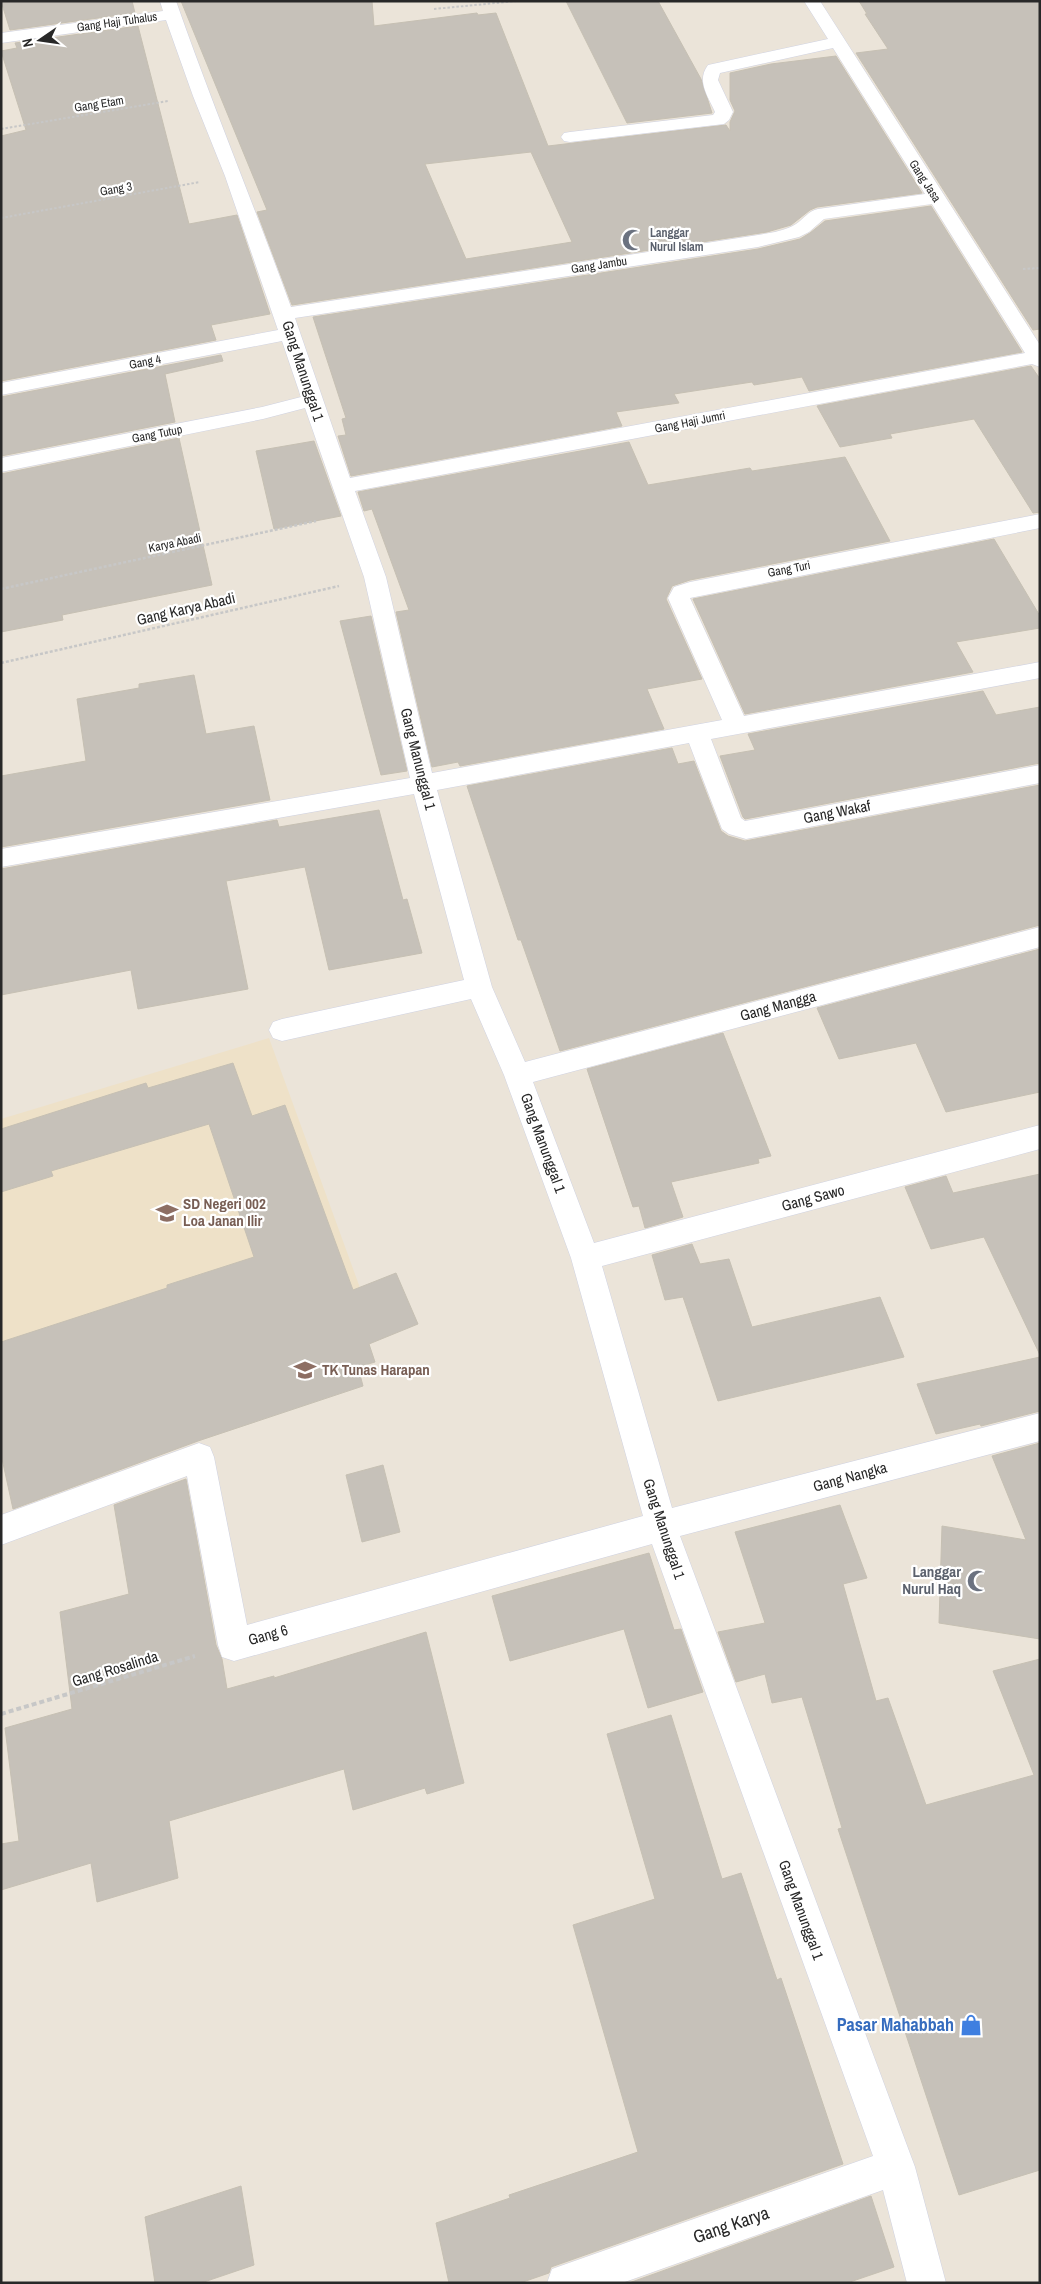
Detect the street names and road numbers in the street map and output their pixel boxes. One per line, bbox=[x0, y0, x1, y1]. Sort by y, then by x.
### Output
street label: Gang Haji Tuhalus bbox=[76, 8, 158, 36]
street label: Gang Etam bbox=[73, 92, 125, 116]
street label: Gang Jasa bbox=[905, 157, 945, 206]
street label: Gang 3 bbox=[99, 178, 133, 200]
street label: Gang Jambu bbox=[570, 253, 628, 277]
street label: Gang Manunggal 1 bbox=[277, 318, 330, 424]
street label: Gang 4 bbox=[128, 351, 163, 373]
street label: Gang Haji Jumri bbox=[653, 407, 727, 437]
street label: Gang Tutup bbox=[130, 421, 184, 447]
street label: Karya Abadi bbox=[147, 530, 203, 556]
street label: Gang Turi bbox=[766, 557, 812, 581]
street label: Gang Karya Abadi bbox=[135, 587, 237, 630]
street label: Gang Manunggal 1 bbox=[396, 706, 441, 812]
street label: Gang Wakaf bbox=[802, 795, 873, 828]
street label: Gang Mangga bbox=[737, 985, 818, 1026]
street label: Gang Manunggal 1 bbox=[516, 1090, 571, 1196]
street label: Gang Sawo bbox=[779, 1179, 847, 1216]
street label: Gang Nangka bbox=[810, 1457, 889, 1496]
street label: Gang Manunggal 1 bbox=[638, 1476, 691, 1582]
street label: Gang 6 bbox=[246, 1619, 290, 1650]
street label: Gang Rosalinda bbox=[69, 1645, 161, 1692]
street label: Gang Manunggal 1 bbox=[774, 1857, 829, 1963]
street label: Gang Karya bbox=[690, 2200, 772, 2249]

